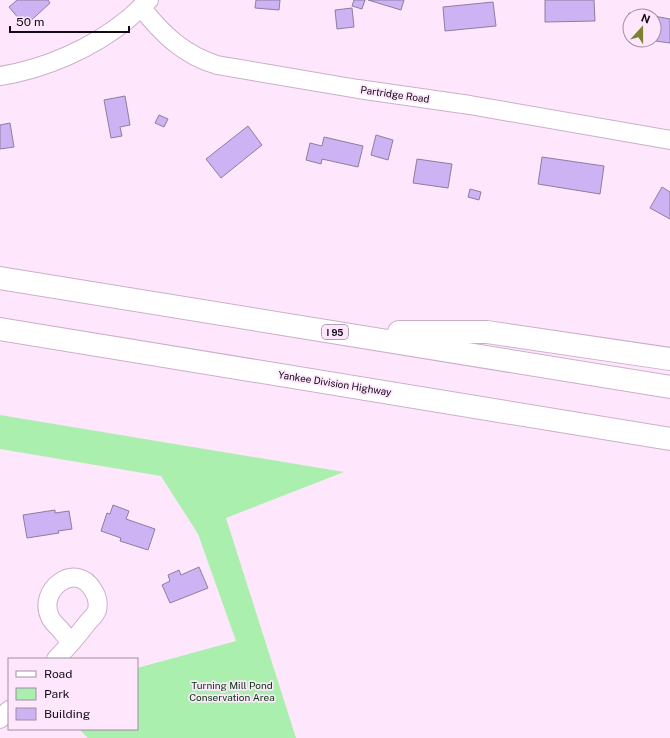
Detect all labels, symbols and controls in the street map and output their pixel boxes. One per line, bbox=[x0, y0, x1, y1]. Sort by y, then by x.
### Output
scale bar bbox=[10, 8, 129, 34]
north arrow bbox=[622, 8, 662, 48]
text: N bbox=[639, 12, 652, 26]
text: 50 m bbox=[16, 15, 44, 29]
street label: Partridge Road bbox=[360, 83, 430, 105]
road number: I 95 bbox=[322, 325, 348, 339]
street label: Yankee Division Highway bbox=[278, 368, 393, 398]
legend bbox=[8, 658, 138, 730]
text: Road bbox=[44, 667, 72, 681]
park label: Turning Mill Pond Conservation Area bbox=[189, 679, 275, 703]
text: Park bbox=[44, 687, 70, 701]
text: Building bbox=[44, 707, 90, 721]

